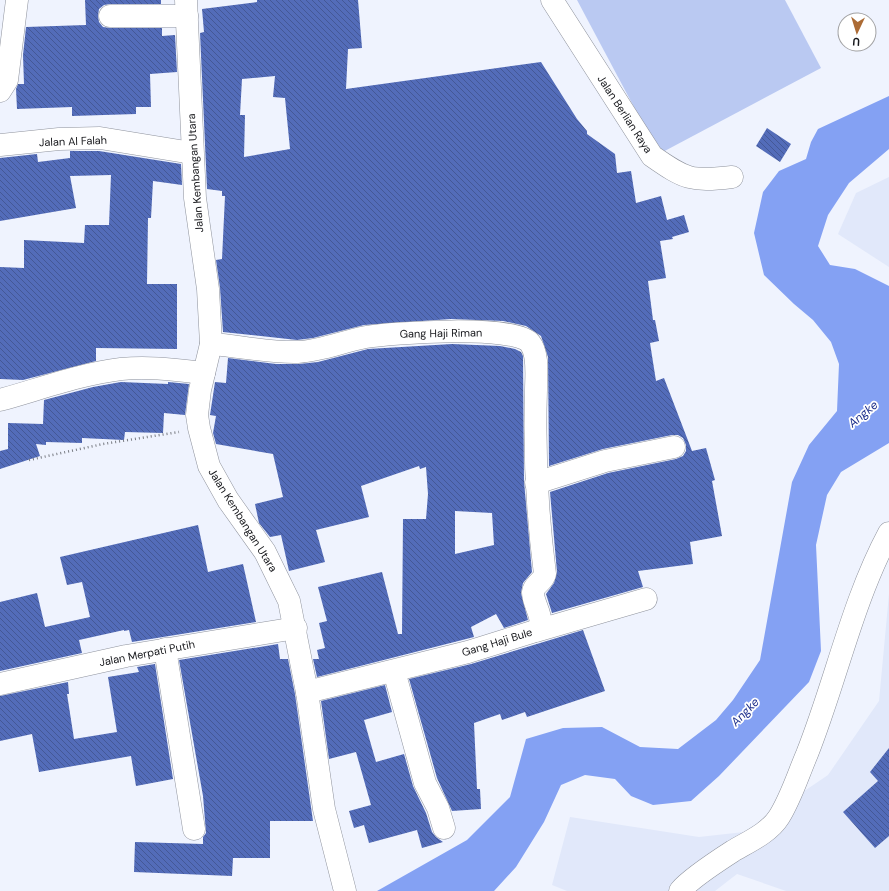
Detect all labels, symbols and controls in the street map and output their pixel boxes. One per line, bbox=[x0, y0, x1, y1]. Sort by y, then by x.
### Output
north arrow bbox=[837, 12, 877, 52]
text: U bbox=[852, 35, 861, 49]
street label: Jalan Berlian Raya bbox=[595, 72, 655, 156]
street label: Jalan Kembangan Utara bbox=[184, 113, 206, 233]
street label: Jalan Al Falah bbox=[39, 133, 107, 149]
street label: Gang Haji Riman bbox=[400, 325, 482, 341]
water label: Angke bbox=[844, 397, 881, 432]
street label: Jalan Kembangan Utara bbox=[205, 466, 281, 574]
street label: Gang Haji Bule bbox=[460, 625, 534, 659]
street label: Jalan Merpati Putih bbox=[98, 637, 196, 669]
water label: Angke bbox=[727, 694, 763, 731]

